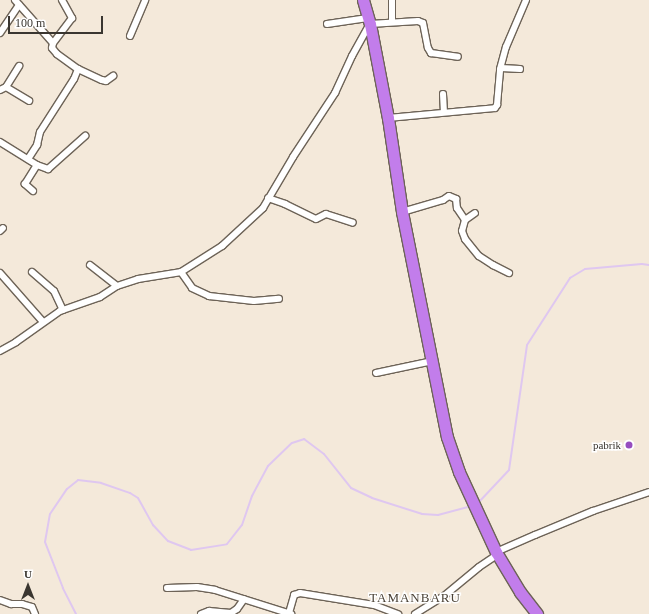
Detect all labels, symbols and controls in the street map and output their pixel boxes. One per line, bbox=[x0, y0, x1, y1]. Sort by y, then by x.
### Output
scale bar bbox=[10, 8, 105, 34]
text: 100 m bbox=[15, 16, 45, 30]
place label: pabrik bbox=[593, 438, 621, 452]
marker: pabrik bbox=[624, 440, 634, 450]
north arrow bbox=[8, 566, 48, 606]
text: U bbox=[24, 568, 32, 580]
district label: TAMANBARU bbox=[369, 590, 461, 606]

